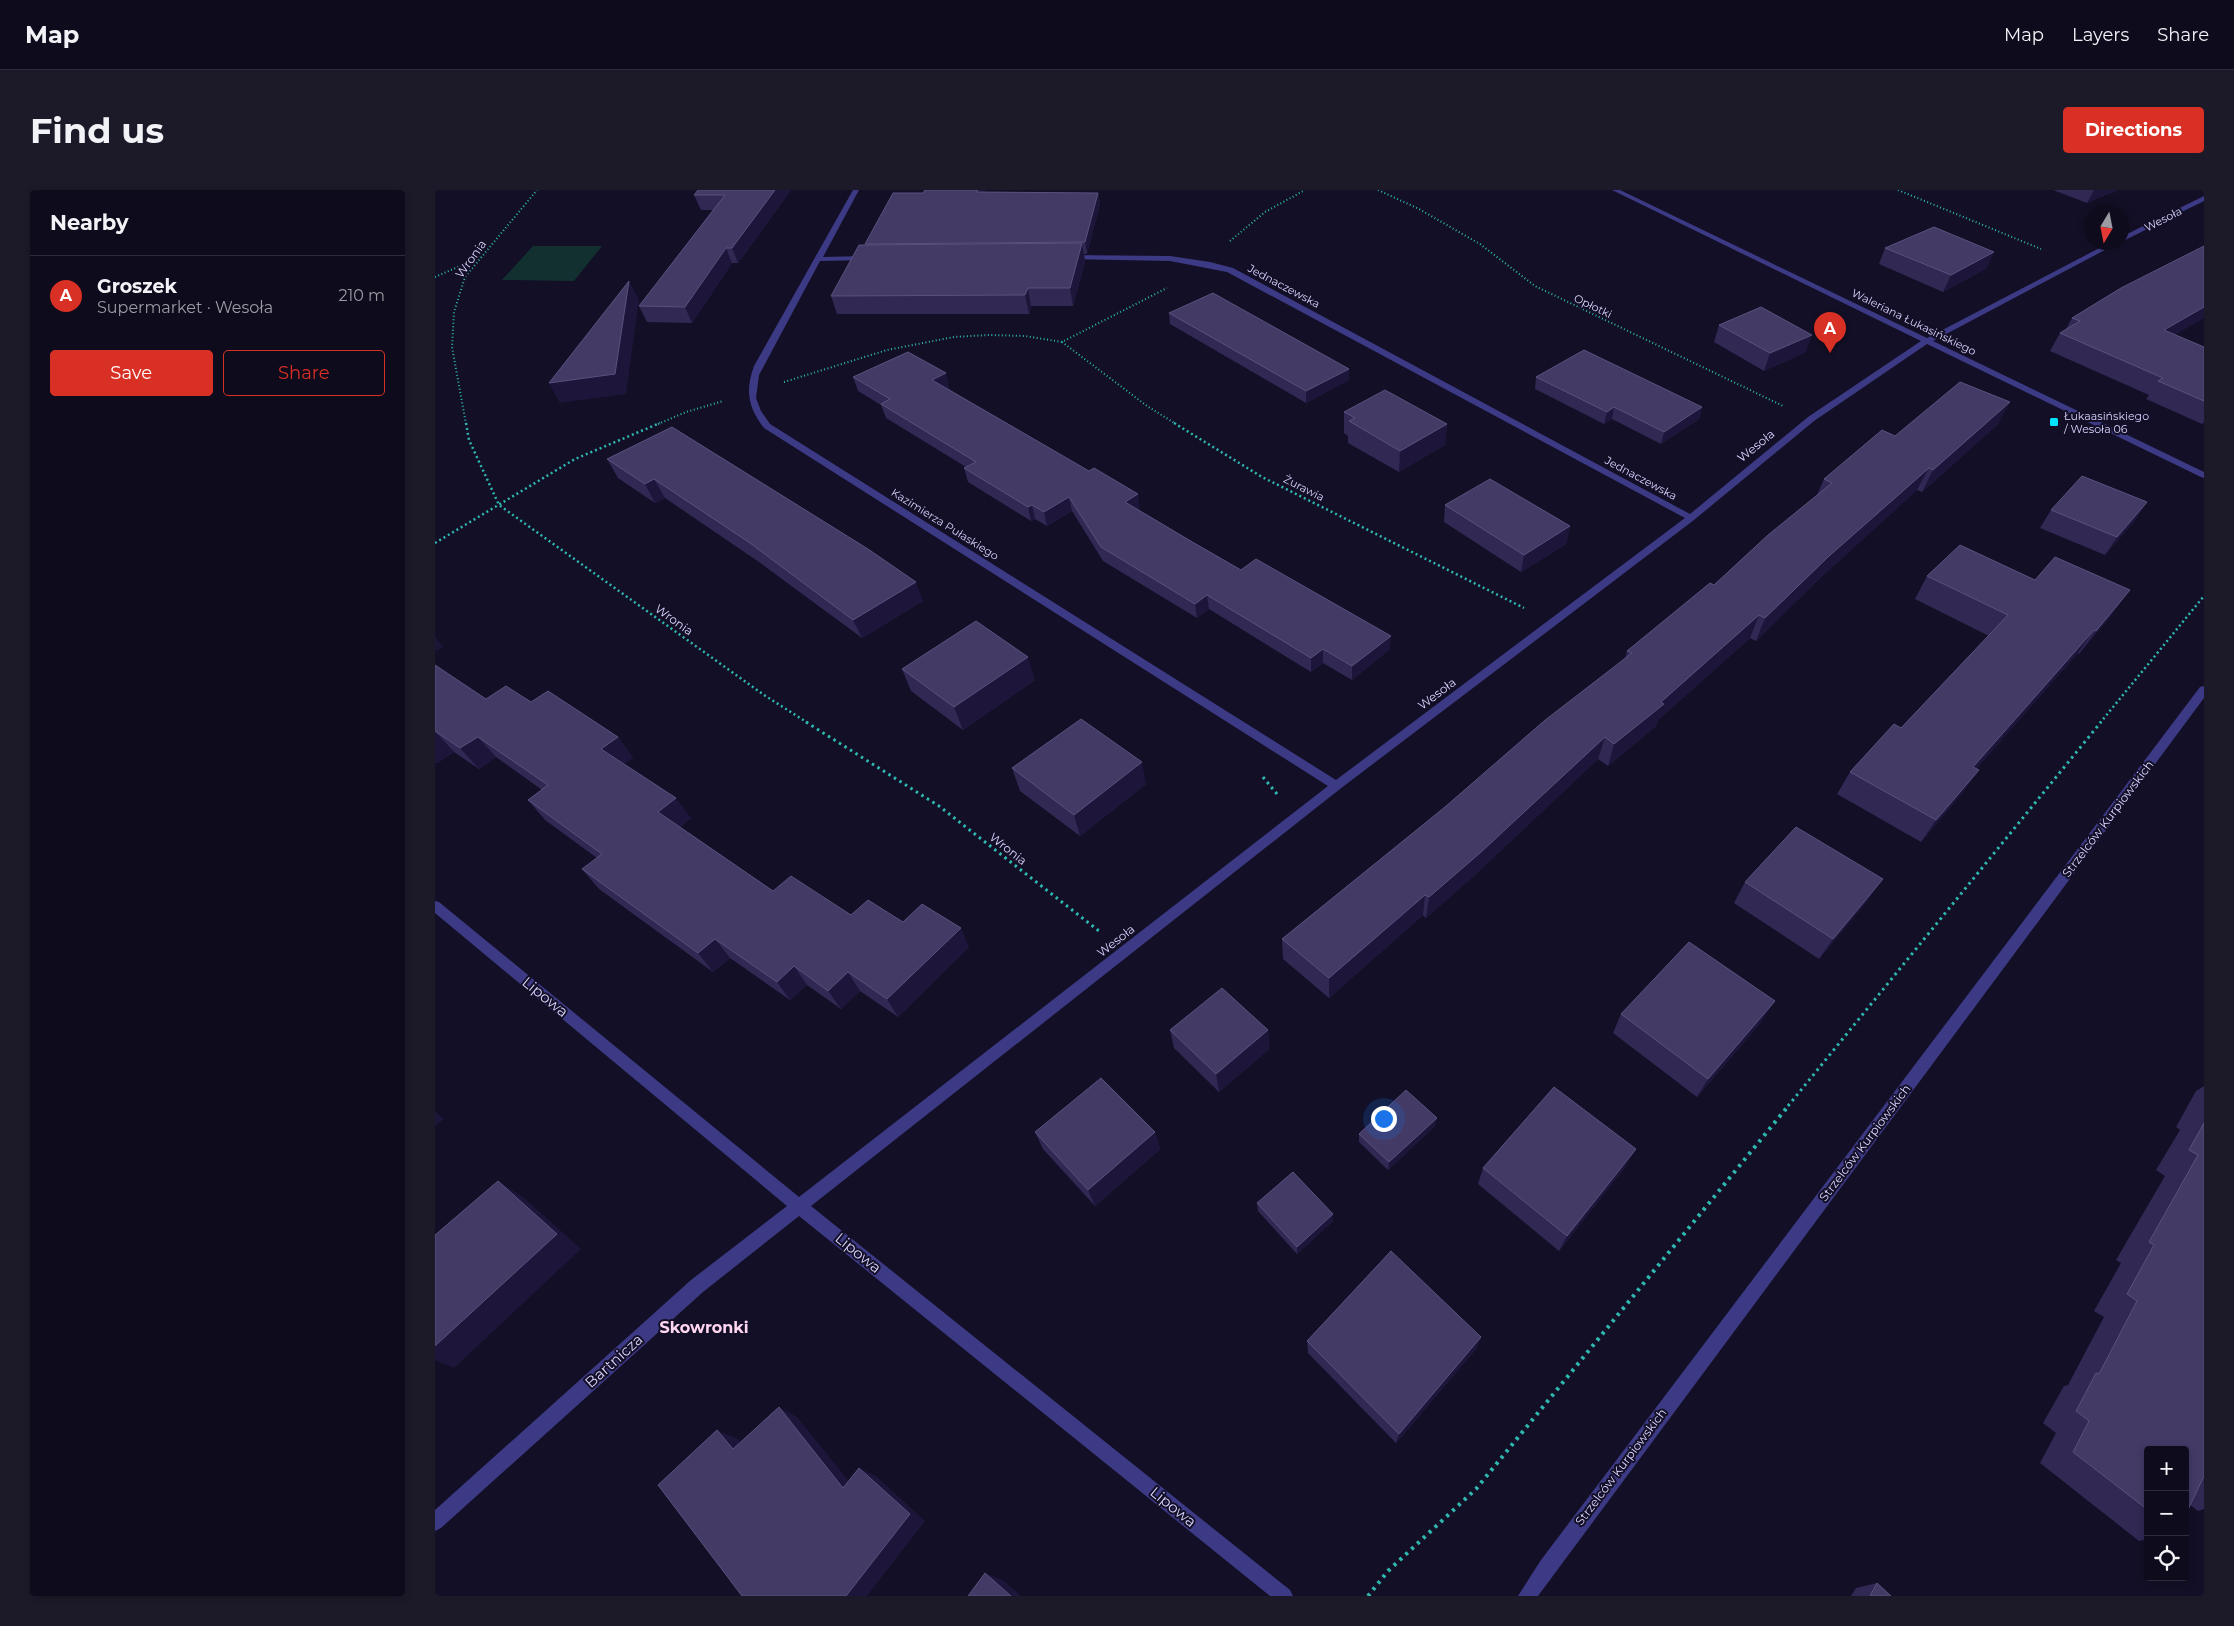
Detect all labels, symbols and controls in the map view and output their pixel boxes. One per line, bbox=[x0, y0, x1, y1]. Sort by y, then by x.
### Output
text: Map bbox=[25, 20, 79, 49]
text: Map bbox=[2004, 24, 2044, 46]
text: Layers bbox=[2072, 24, 2129, 46]
text: Share bbox=[2157, 24, 2209, 46]
button: Directions bbox=[2063, 107, 2204, 153]
text: Find us bbox=[30, 109, 164, 152]
street label: Wesoła bbox=[2142, 204, 2184, 234]
north arrow bbox=[2084, 205, 2129, 250]
text: Nearby bbox=[50, 210, 129, 235]
street label: Wronia bbox=[452, 237, 489, 281]
street label: Jednaczewska bbox=[1245, 261, 1322, 311]
text: Groszek bbox=[97, 275, 177, 298]
text: A bbox=[60, 286, 72, 305]
text: 210 m bbox=[338, 286, 385, 305]
street label: Waleriana Łukasińskiego bbox=[1849, 286, 1979, 358]
street label: Opłotki bbox=[1572, 291, 1614, 321]
text: Supermarket · Wesoła bbox=[97, 298, 273, 317]
pin: A bbox=[1814, 312, 1846, 353]
button: Save bbox=[50, 350, 213, 396]
button: Share bbox=[223, 350, 385, 396]
place label: Łukaasińskiego / Wesoła 06 bbox=[2063, 409, 2149, 436]
marker: Łukaasińskiego / Wesoła 06 bbox=[2048, 416, 2060, 428]
street label: Wesoła bbox=[1734, 426, 1777, 465]
street label: Jednaczewska bbox=[1602, 453, 1679, 503]
street label: Żurawia bbox=[1281, 472, 1327, 504]
street label: Kazimierza Pułaskiego bbox=[889, 485, 1001, 563]
street label: Wronia bbox=[652, 601, 696, 638]
street label: Wesoła bbox=[1415, 674, 1459, 713]
street label: Strzelców Kurpiowskich bbox=[2059, 757, 2156, 880]
street label: Wronia bbox=[987, 829, 1030, 868]
street label: Wesoła bbox=[1094, 921, 1138, 960]
street label: Lipowa bbox=[518, 972, 572, 1021]
street label: Strzelców Kurpiowskich bbox=[1816, 1081, 1913, 1204]
your location bbox=[1371, 1106, 1397, 1132]
street label: Lipowa bbox=[831, 1228, 885, 1277]
district label: Skowronki bbox=[659, 1318, 749, 1337]
street label: Bartnicza bbox=[581, 1330, 647, 1392]
street label: Strzelców Kurpiowskich bbox=[1572, 1405, 1669, 1528]
map controls bbox=[2144, 1446, 2189, 1581]
button: + bbox=[2144, 1446, 2189, 1491]
street label: Lipowa bbox=[1146, 1482, 1200, 1531]
button: − bbox=[2144, 1491, 2189, 1536]
button: locate bbox=[2144, 1536, 2189, 1581]

